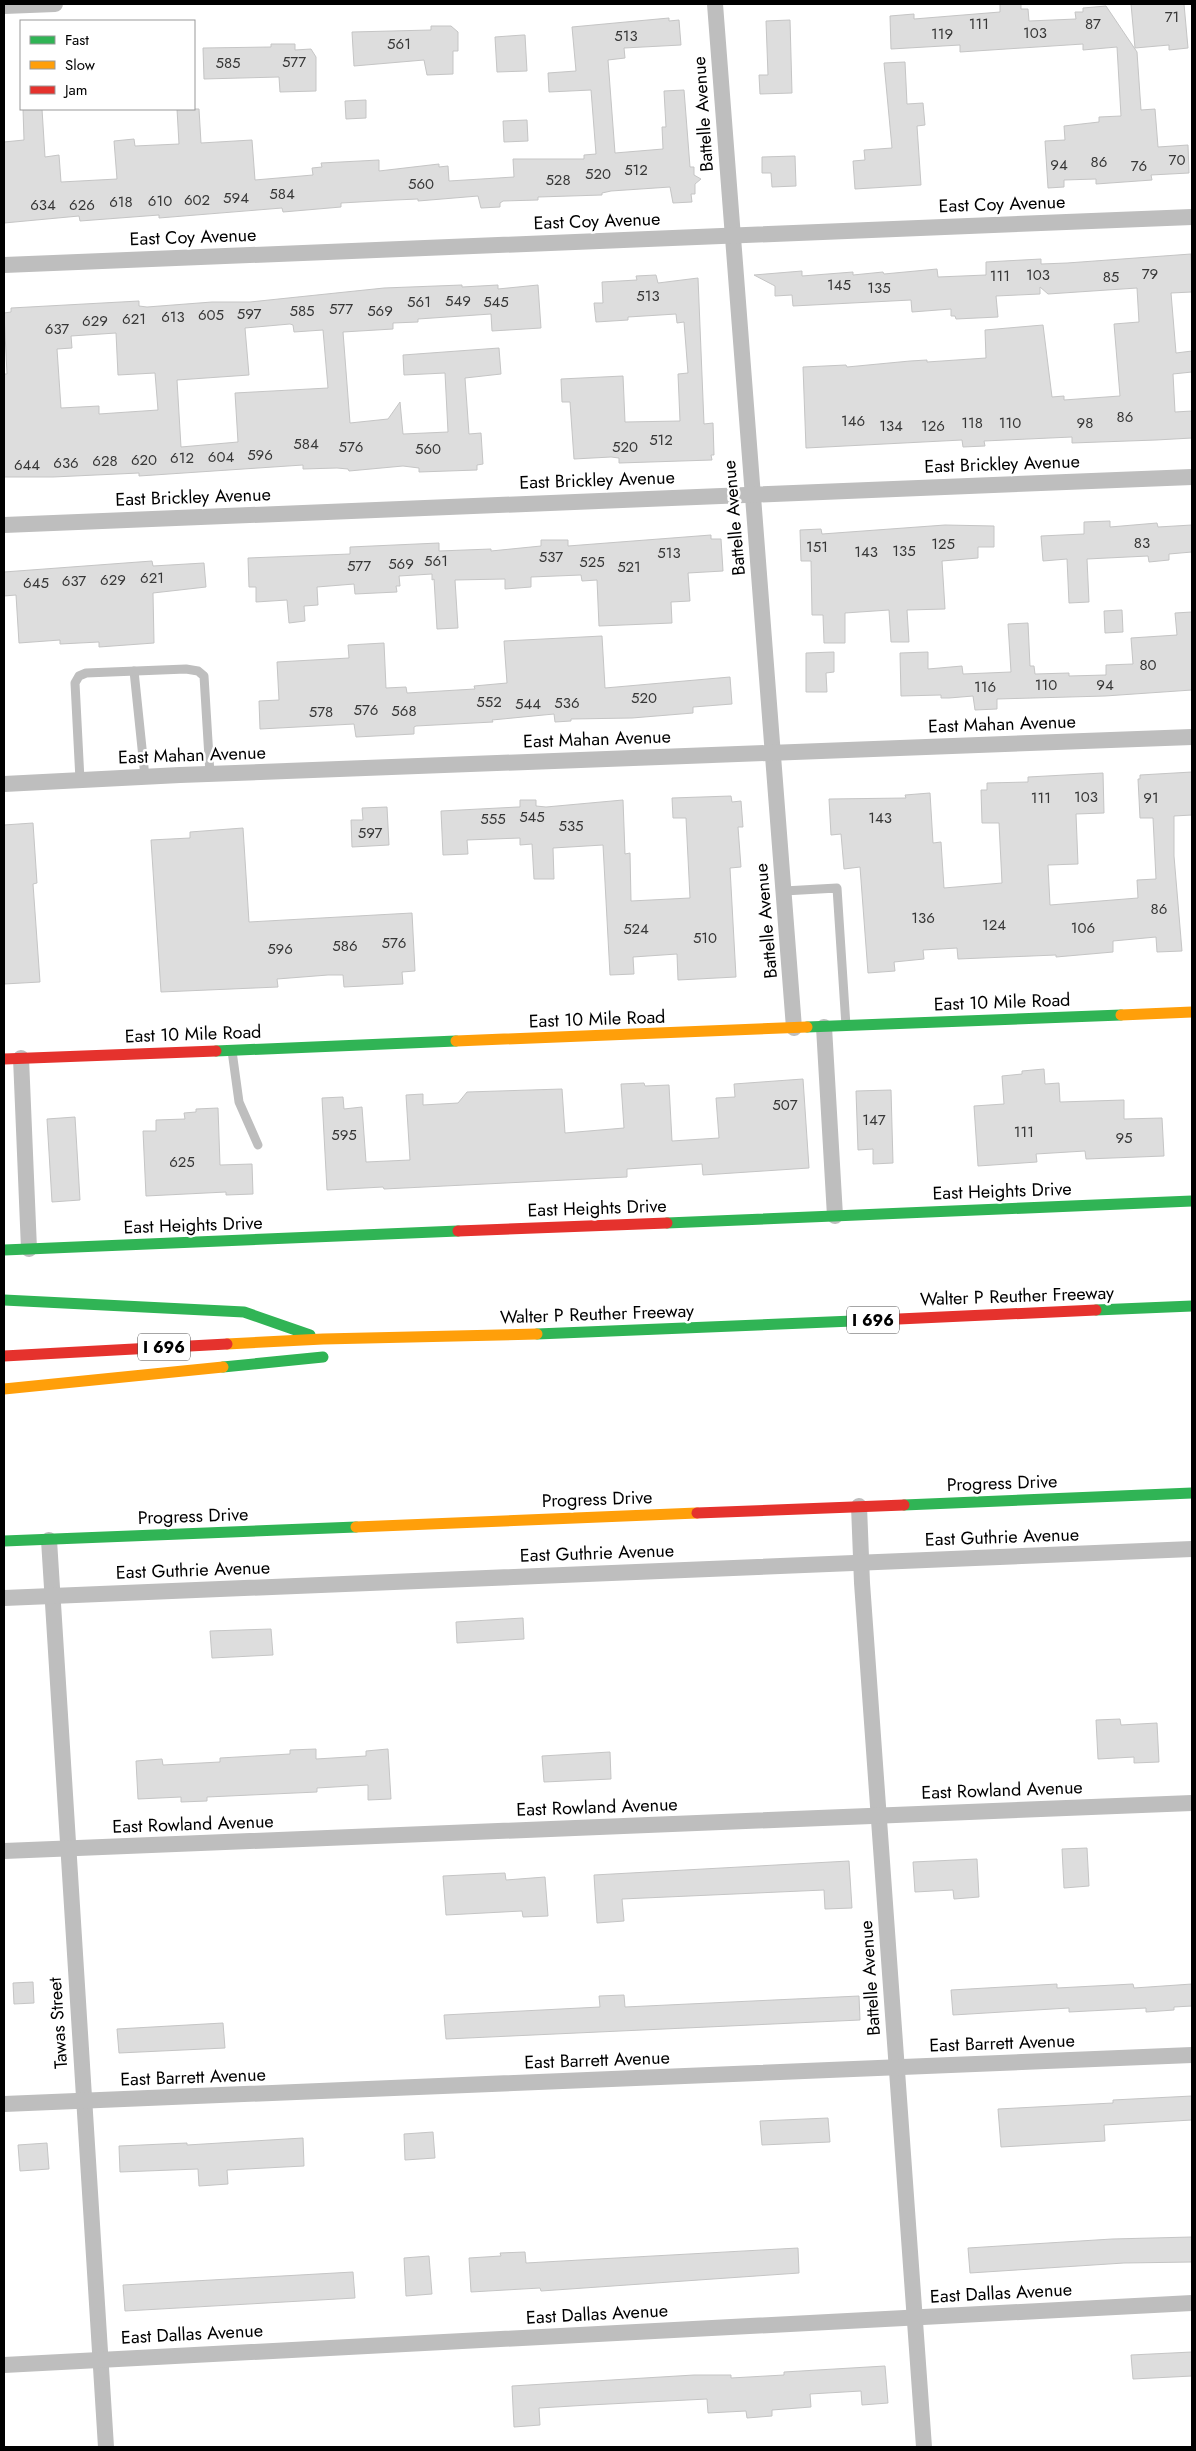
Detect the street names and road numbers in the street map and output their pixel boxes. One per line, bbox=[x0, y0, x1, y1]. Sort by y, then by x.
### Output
street label: Battelle Avenue bbox=[686, 55, 720, 173]
street label: East Coy Avenue bbox=[938, 189, 1066, 219]
street label: East Coy Avenue bbox=[533, 206, 661, 236]
street label: East Coy Avenue bbox=[129, 222, 257, 252]
street label: East Brickley Avenue bbox=[924, 448, 1080, 480]
street label: Battelle Avenue bbox=[716, 459, 752, 577]
street label: East Brickley Avenue bbox=[519, 464, 675, 496]
street label: East Brickley Avenue bbox=[115, 481, 271, 513]
street label: East Mahan Avenue bbox=[928, 708, 1076, 740]
street label: East Mahan Avenue bbox=[523, 723, 671, 755]
street label: East Mahan Avenue bbox=[118, 739, 266, 771]
street label: Battelle Avenue bbox=[748, 862, 784, 980]
street label: East 10 Mile Road bbox=[933, 987, 1071, 1017]
street label: East 10 Mile Road bbox=[528, 1004, 666, 1034]
street label: East 10 Mile Road bbox=[124, 1019, 262, 1049]
street label: East Heights Drive bbox=[932, 1176, 1072, 1206]
street label: East Heights Drive bbox=[527, 1193, 667, 1223]
street label: East Heights Drive bbox=[123, 1210, 263, 1240]
street label: Walter P Reuther Freeway bbox=[920, 1280, 1115, 1312]
street label: Walter P Reuther Freeway bbox=[500, 1298, 695, 1330]
road number: I 696 bbox=[847, 1306, 899, 1334]
road number: I 696 bbox=[138, 1334, 190, 1360]
street label: Progress Drive bbox=[946, 1468, 1058, 1498]
street label: Progress Drive bbox=[541, 1484, 653, 1514]
street label: Progress Drive bbox=[137, 1501, 249, 1531]
street label: East Guthrie Avenue bbox=[924, 1521, 1080, 1553]
street label: East Guthrie Avenue bbox=[519, 1537, 675, 1569]
street label: East Guthrie Avenue bbox=[115, 1554, 271, 1586]
street label: East Rowland Avenue bbox=[921, 1774, 1083, 1806]
street label: East Rowland Avenue bbox=[516, 1791, 678, 1823]
street label: East Rowland Avenue bbox=[112, 1808, 274, 1840]
street label: Battelle Avenue bbox=[853, 1919, 887, 2037]
street label: Tawas Street bbox=[42, 1976, 74, 2070]
street label: East Barrett Avenue bbox=[929, 2027, 1075, 2059]
street label: East Barrett Avenue bbox=[524, 2044, 670, 2076]
street label: East Barrett Avenue bbox=[120, 2061, 266, 2093]
street label: East Dallas Avenue bbox=[929, 2276, 1073, 2310]
street label: East Dallas Avenue bbox=[525, 2297, 669, 2331]
street label: East Dallas Avenue bbox=[120, 2317, 264, 2351]

